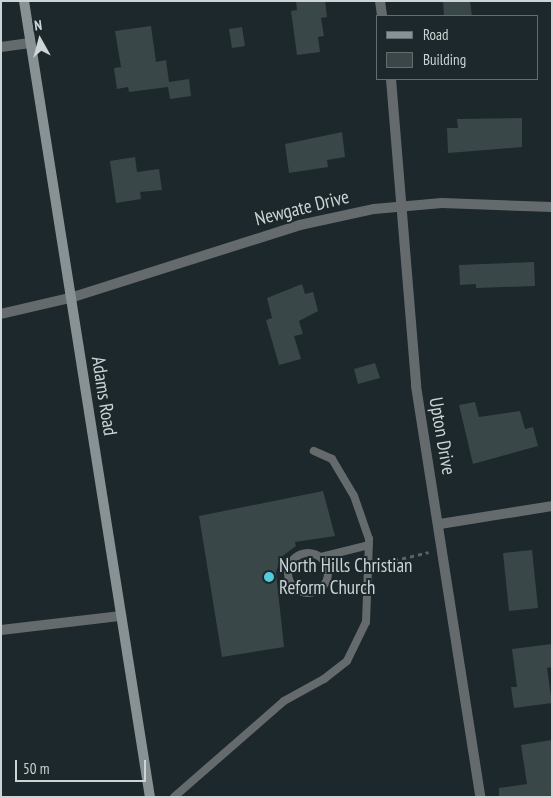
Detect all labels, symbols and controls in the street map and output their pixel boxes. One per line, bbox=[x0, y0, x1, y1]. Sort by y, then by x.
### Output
north arrow bbox=[15, 15, 65, 65]
legend bbox=[376, 15, 538, 80]
text: N bbox=[33, 16, 43, 35]
text: Road bbox=[423, 25, 449, 44]
text: Building bbox=[423, 50, 466, 69]
street label: Newgate Drive bbox=[253, 185, 351, 231]
street label: Adams Road bbox=[86, 355, 122, 437]
street label: Upton Drive bbox=[424, 395, 460, 477]
place label: North Hills Christian Reform Church bbox=[279, 555, 412, 599]
marker: North Hills Christian Reform Church bbox=[263, 571, 275, 583]
scale bar bbox=[18, 750, 149, 782]
text: 50 m bbox=[23, 759, 49, 778]

